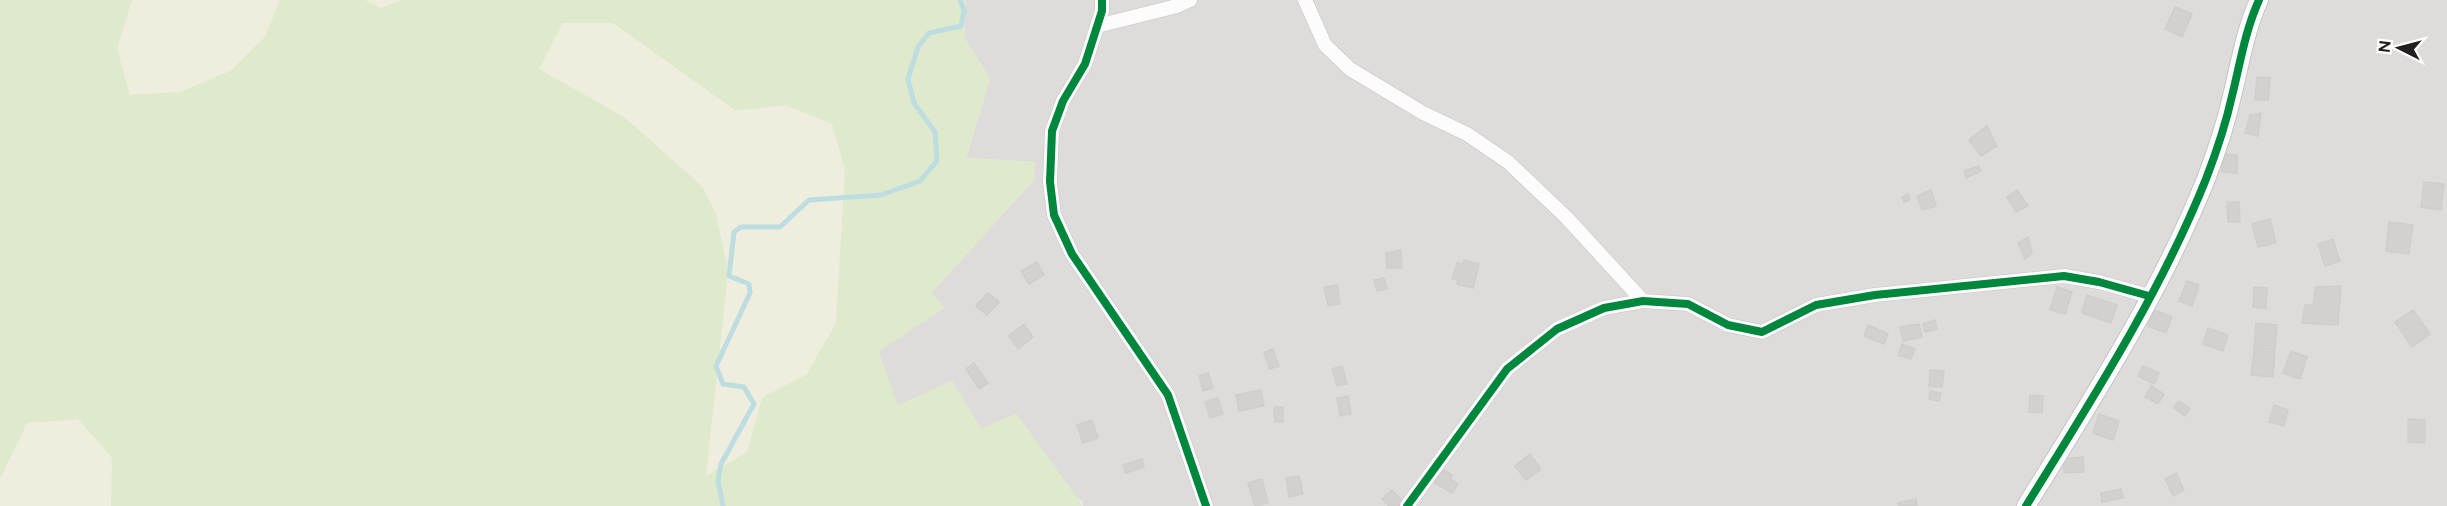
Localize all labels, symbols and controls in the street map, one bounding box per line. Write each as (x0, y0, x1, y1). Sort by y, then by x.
north arrow (2369, 18, 2429, 78)
text: N (2374, 39, 2395, 54)

